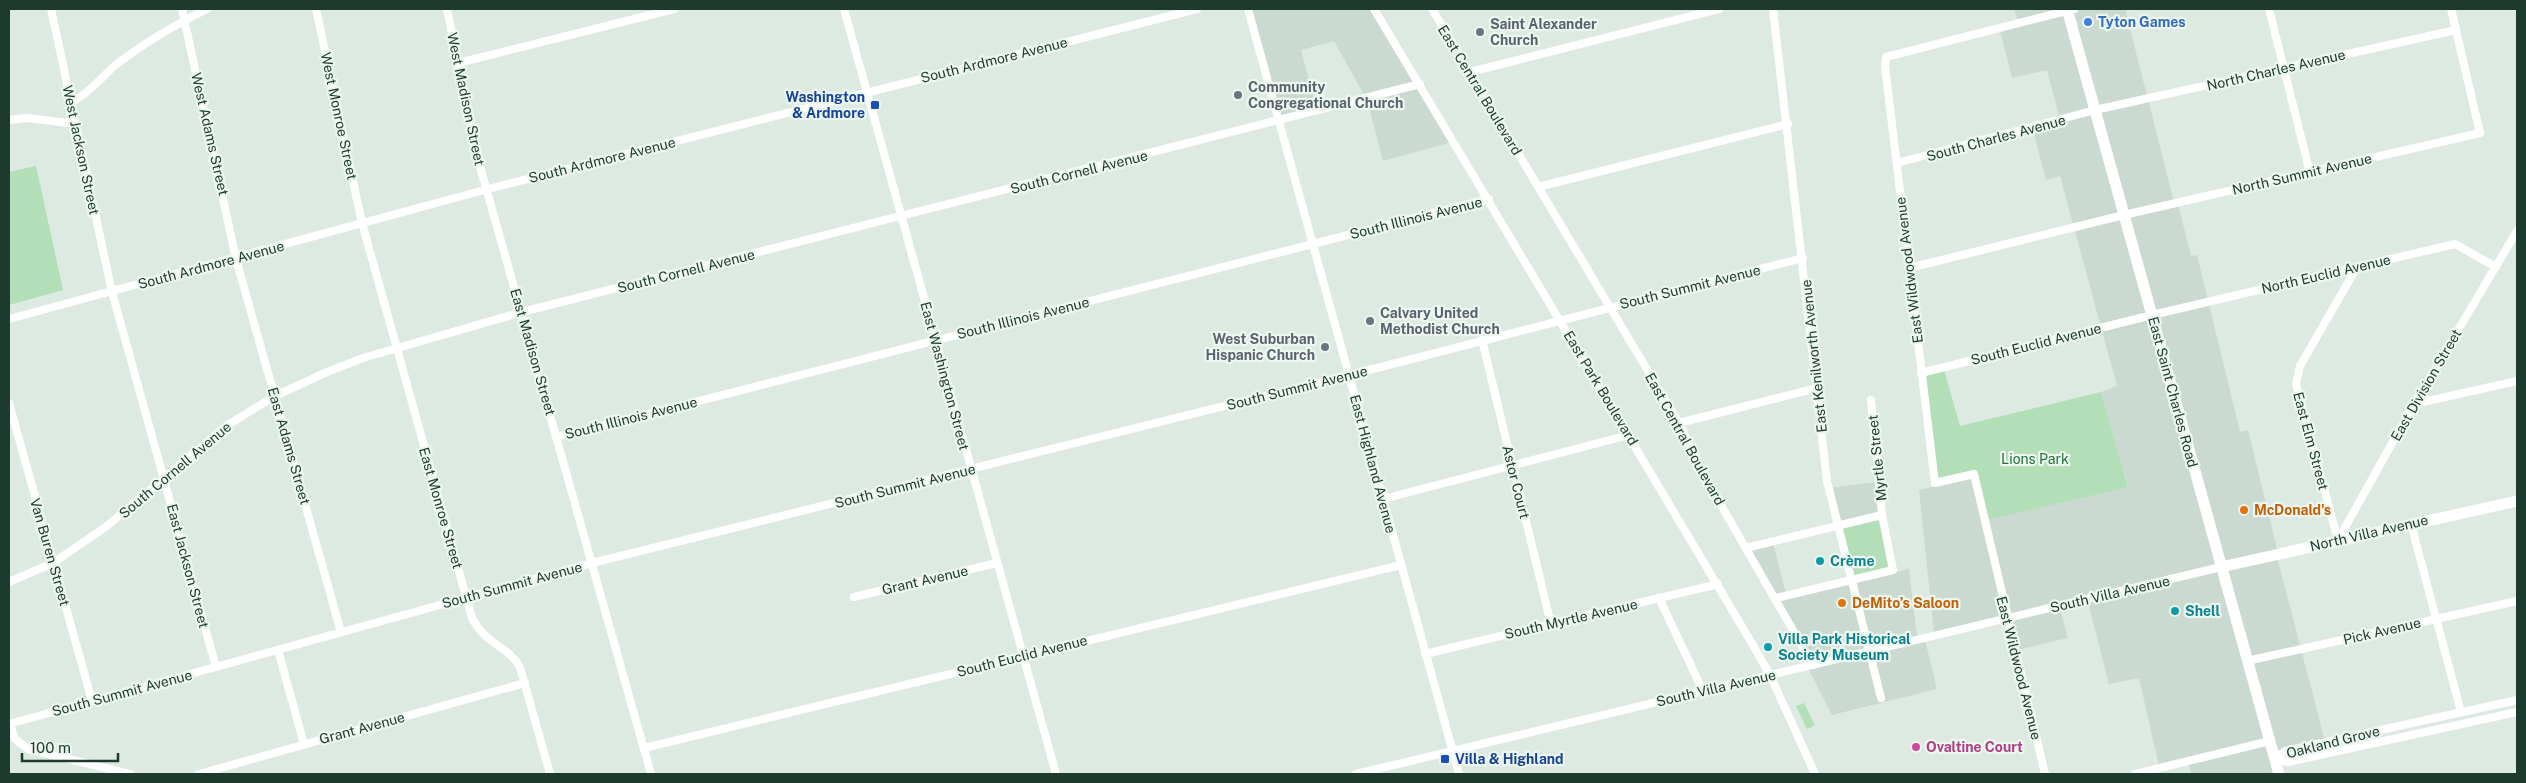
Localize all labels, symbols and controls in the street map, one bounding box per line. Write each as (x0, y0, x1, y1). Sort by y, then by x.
place label: Tyton Games (2098, 14, 2186, 30)
place label: Saint Alexander Church (1490, 16, 1597, 48)
marker: Tyton Games (2082, 16, 2094, 28)
street label: East Central Boulevard (1435, 22, 1525, 158)
marker: Saint Alexander Church (1474, 26, 1486, 38)
street label: West Madison Street (444, 31, 488, 167)
street label: South Ardmore Avenue (919, 34, 1069, 86)
street label: North Charles Avenue (2205, 46, 2347, 94)
street label: West Monroe Street (318, 51, 360, 181)
street label: West Adams Street (188, 71, 232, 197)
place label: Community Congregational Church (1248, 79, 1403, 111)
street label: West Jackson Street (59, 84, 103, 216)
place label: Washington & Ardmore (786, 89, 865, 121)
marker: Community Congregational Church (1232, 89, 1244, 101)
marker: Washington & Ardmore (869, 99, 881, 111)
street label: South Charles Avenue (1925, 112, 2067, 164)
street label: South Ardmore Avenue (527, 134, 677, 186)
street label: South Cornell Avenue (1009, 147, 1149, 197)
street label: North Summit Avenue (2231, 150, 2373, 198)
street label: South Illinois Avenue (1348, 194, 1484, 242)
street label: East Wildwood Avenue (1892, 196, 1926, 344)
street label: South Ardmore Avenue (136, 238, 286, 292)
street label: South Cornell Avenue (616, 246, 756, 296)
street label: North Euclid Avenue (2260, 251, 2392, 297)
street label: South Summit Avenue (1618, 262, 1762, 312)
street label: East Kenilworth Avenue (1798, 279, 1830, 433)
street label: East Madison Street (507, 287, 559, 417)
street label: South Illinois Avenue (955, 294, 1091, 342)
street label: East Washington Street (917, 300, 973, 452)
place label: Calvary United Methodist Church (1380, 305, 1500, 337)
marker: Calvary United Methodist Church (1364, 315, 1376, 327)
street label: East Saint Charles Road (2145, 315, 2201, 469)
street label: South Euclid Avenue (1969, 320, 2103, 368)
street label: East Division Street (2387, 326, 2465, 444)
street label: East Park Boulevard (1560, 328, 1642, 448)
place label: West Suburban Hispanic Church (1206, 331, 1315, 363)
marker: West Suburban Hispanic Church (1319, 341, 1331, 353)
street label: South Summit Avenue (1225, 363, 1369, 413)
street label: East Central Boulevard (1642, 370, 1728, 508)
street label: East Adams Street (265, 386, 313, 506)
street label: East Elm Street (2290, 390, 2332, 492)
street label: East Highland Avenue (1347, 393, 1399, 535)
street label: South Illinois Avenue (563, 394, 699, 442)
street label: Myrtle Street (1865, 414, 1889, 502)
street label: South Cornell Avenue (116, 418, 234, 521)
street label: Astor Court (1499, 444, 1533, 520)
street label: East Monroe Street (416, 445, 466, 571)
park label: Lions Park (2001, 451, 2069, 467)
street label: South Summit Avenue (833, 461, 977, 511)
street label: Van Buren Street (27, 496, 73, 608)
street label: East Jackson Street (164, 502, 212, 630)
place label: McDonald's (2254, 502, 2331, 518)
marker: McDonald's (2238, 504, 2250, 516)
street label: North Villa Avenue (2308, 512, 2430, 554)
place label: Crème (1830, 553, 1874, 569)
marker: Crème (1814, 555, 1826, 567)
street label: South Summit Avenue (440, 559, 584, 611)
street label: Grant Avenue (880, 562, 970, 598)
street label: South Villa Avenue (2049, 572, 2171, 616)
place label: DeMito’s Saloon (1852, 595, 1959, 611)
street label: East Wildwood Avenue (1993, 595, 2045, 741)
street label: South Myrtle Avenue (1503, 596, 1639, 642)
marker: DeMito’s Saloon (1836, 597, 1848, 609)
place label: Shell (2185, 603, 2220, 619)
marker: Shell (2169, 605, 2181, 617)
street label: Pick Avenue (2342, 614, 2422, 648)
place label: Villa Park Historical Society Museum (1778, 631, 1911, 663)
street label: South Euclid Avenue (955, 632, 1089, 680)
marker: Villa Park Historical Society Museum (1762, 641, 1774, 653)
street label: South Villa Avenue (1655, 666, 1777, 710)
street label: South Summit Avenue (50, 667, 194, 719)
street label: Grant Avenue (317, 709, 407, 747)
street label: Oakland Grove (2285, 723, 2381, 761)
scale bar (22, 730, 119, 762)
text: 100 m (30, 739, 71, 756)
place label: Ovaltine Court (1926, 739, 2023, 755)
marker: Ovaltine Court (1910, 741, 1922, 753)
place label: Villa & Highland (1455, 751, 1564, 767)
marker: Villa & Highland (1439, 753, 1451, 765)

